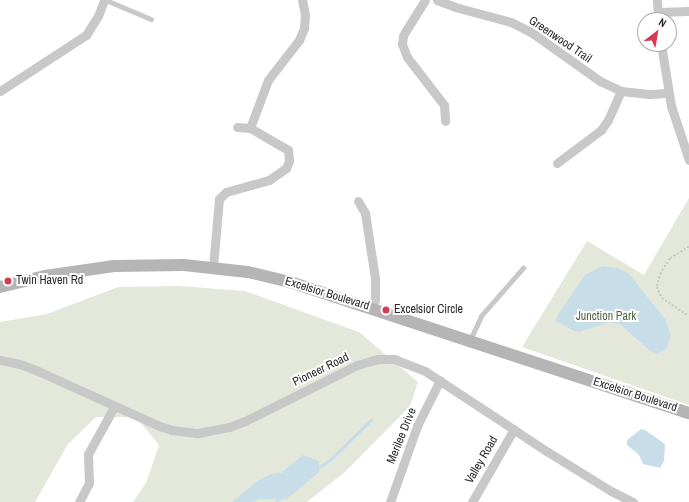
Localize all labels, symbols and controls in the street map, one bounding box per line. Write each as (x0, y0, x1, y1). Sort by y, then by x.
north arrow (637, 12, 677, 52)
street label: Greenwood Trail (526, 14, 594, 66)
text: N (656, 15, 669, 30)
place label: Twin Haven Rd (16, 274, 83, 288)
street label: Excelsior Boulevard (283, 274, 371, 314)
marker: Twin Haven Rd (3, 276, 13, 286)
place label: Excelsior Circle (394, 303, 463, 317)
marker: Excelsior Circle (381, 305, 391, 315)
park label: Junction Park (576, 310, 636, 324)
street label: Pioneer Road (291, 350, 351, 390)
street label: Excelsior Boulevard (591, 375, 679, 415)
street label: Merilee Drive (384, 406, 420, 466)
street label: Valley Road (463, 434, 501, 486)

